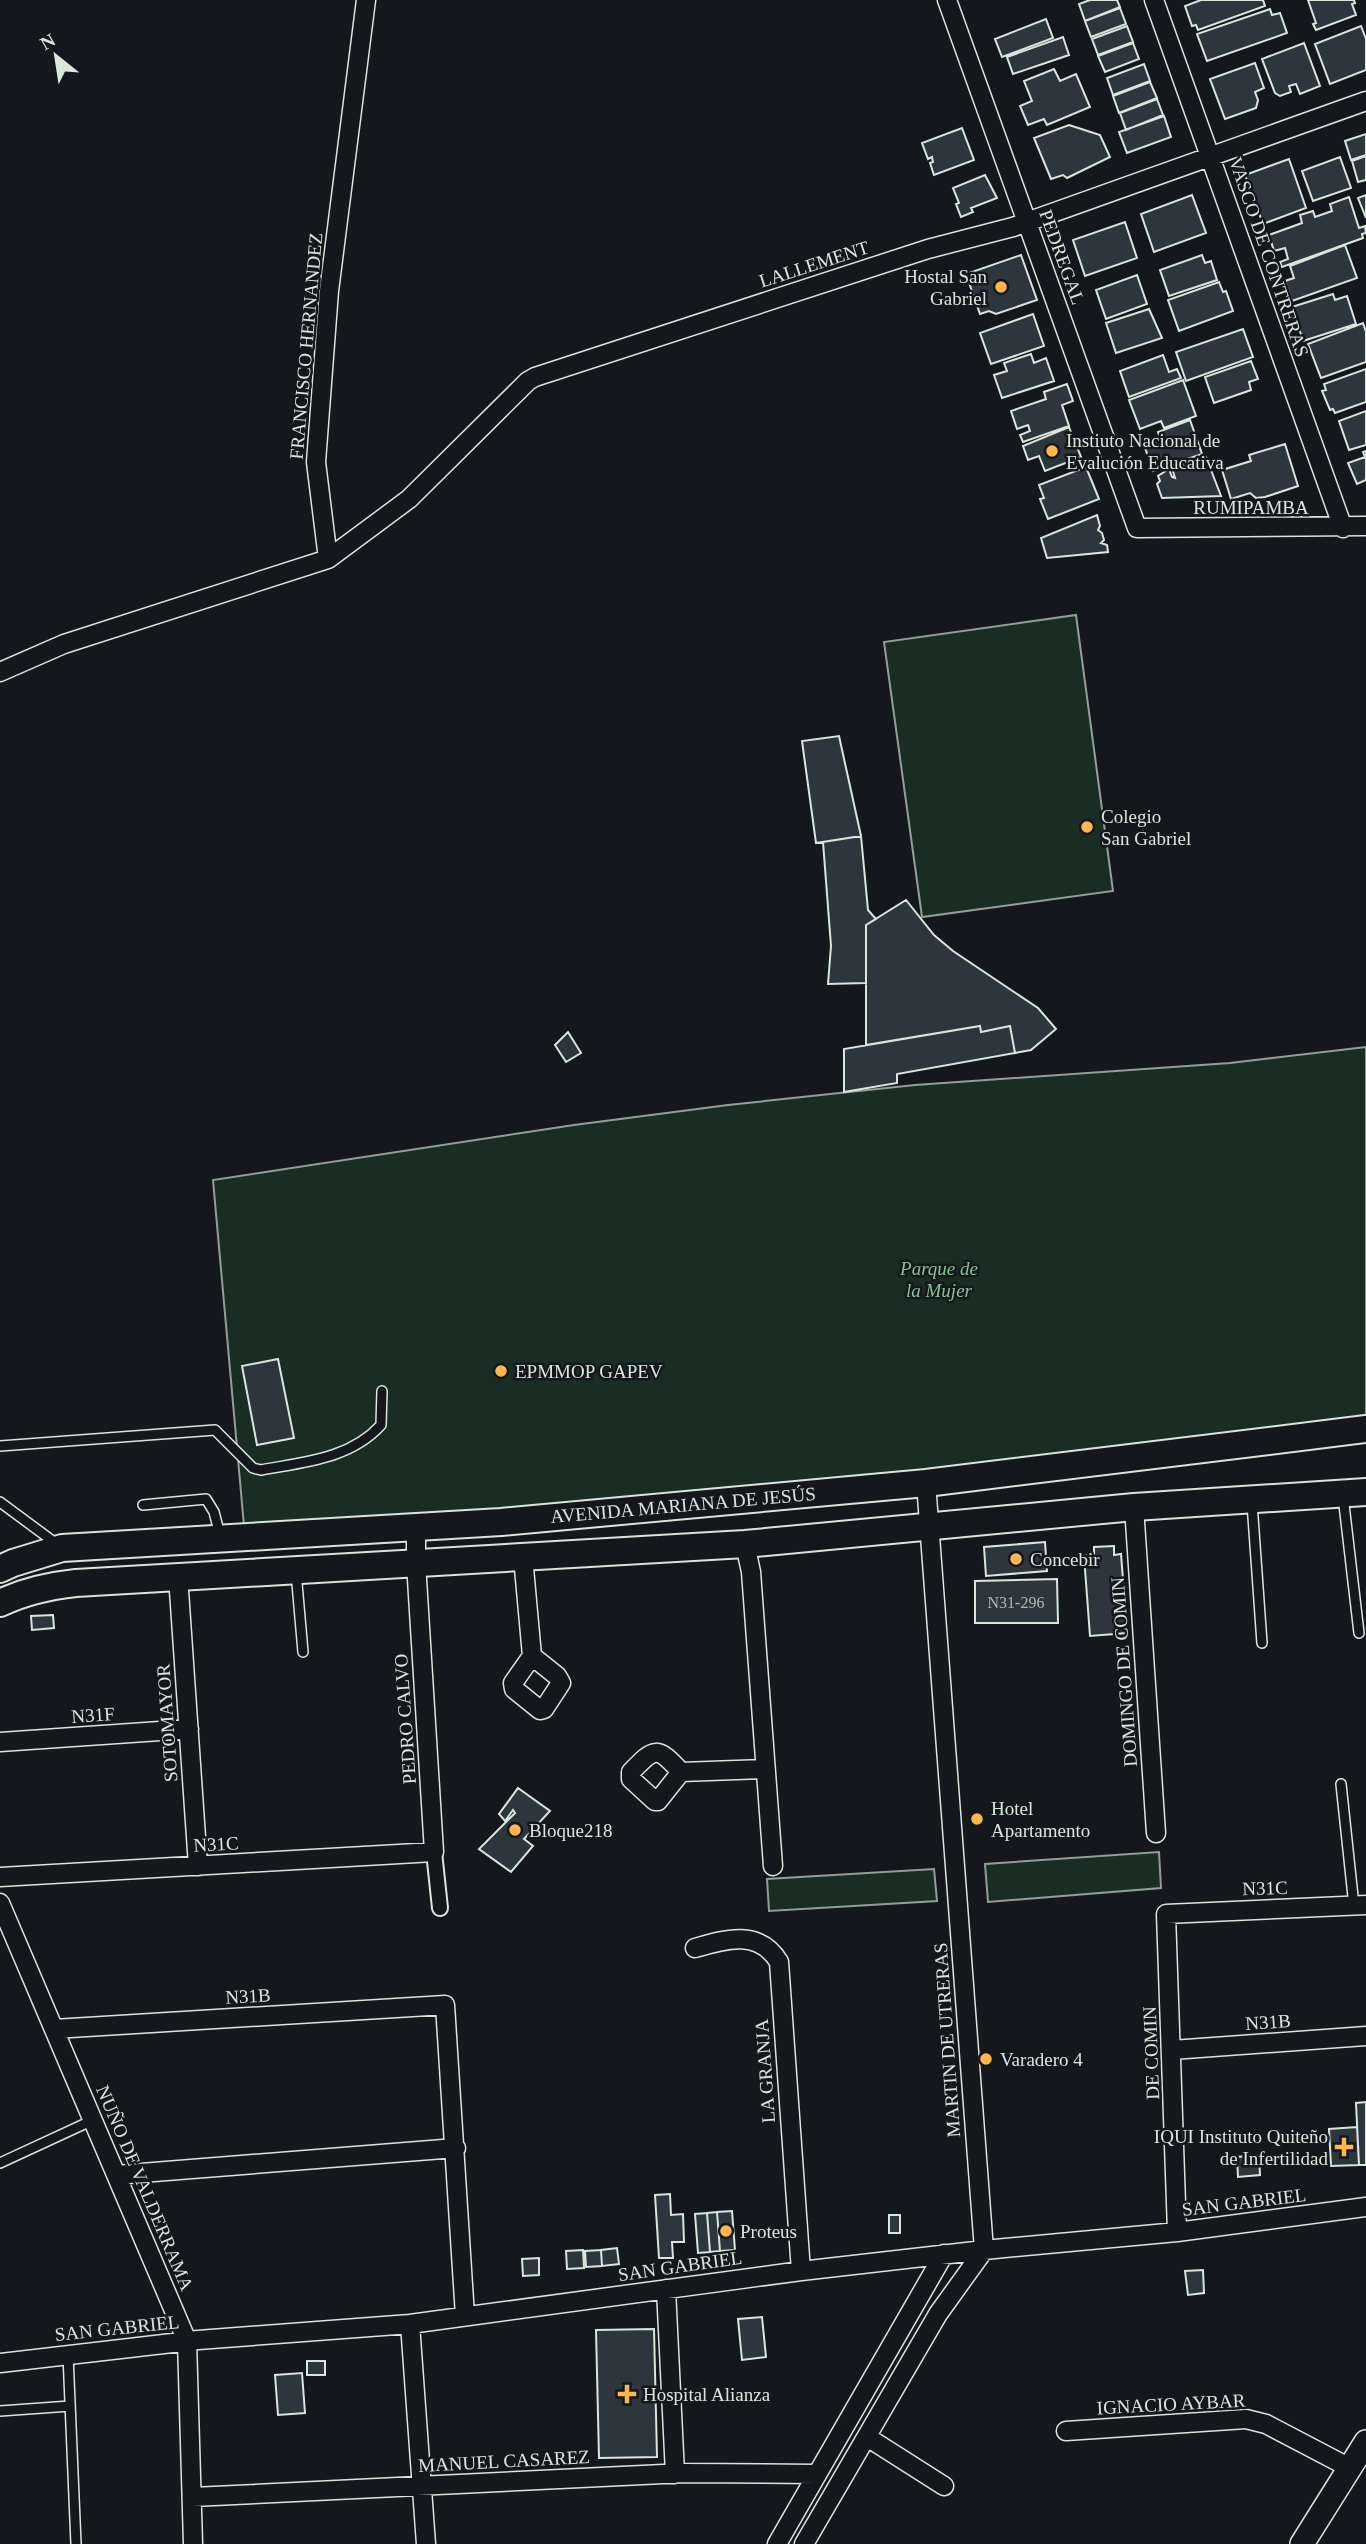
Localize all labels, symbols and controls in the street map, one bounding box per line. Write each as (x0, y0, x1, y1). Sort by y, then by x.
north arrow (21, 21, 91, 91)
text: N (37, 29, 59, 54)
street label: VASCO DE CONTRERAS (1225, 154, 1313, 360)
street label: PEDREGAL (1035, 207, 1089, 307)
street label: FRANCISCO HERNANDEZ (286, 232, 326, 460)
street label: LALLEMENT (757, 236, 872, 292)
place label: Hostal San Gabriel (904, 266, 987, 309)
marker: Hostal San Gabriel (993, 279, 1009, 295)
place label: Instiuto Nacional de Evalución Educativa (1066, 430, 1224, 473)
marker: Instiuto Nacional de Evalución Educativa (1044, 443, 1060, 459)
street label: RUMIPAMBA (1193, 497, 1309, 518)
place label: Colegio San Gabriel (1101, 806, 1191, 849)
marker: Colegio San Gabriel (1079, 819, 1095, 835)
park label: Parque de la Mujer (899, 1258, 978, 1301)
place label: EPMMOP GAPEV (515, 1361, 663, 1382)
marker: EPMMOP GAPEV (493, 1363, 509, 1379)
street label: AVENIDA MARIANA DE JESÚS (549, 1483, 817, 1527)
place label: Concebir (1030, 1549, 1100, 1570)
marker: Concebir (1008, 1551, 1024, 1567)
street label: DOMINGO DE COMIN (1107, 1576, 1141, 1768)
house number: N31-296 (988, 1594, 1044, 1611)
street label: PEDRO CALVO (390, 1653, 420, 1785)
street label: SOTOMAYOR (152, 1663, 182, 1783)
street label: N31F (71, 1703, 115, 1727)
place label: Hotel Apartamento (991, 1798, 1090, 1841)
marker: Hotel Apartamento (969, 1811, 985, 1827)
place label: Bloque218 (529, 1820, 612, 1841)
marker: Bloque218 (507, 1822, 523, 1838)
street label: N31C (193, 1832, 239, 1856)
street label: N31C (1242, 1877, 1288, 1899)
street label: MARTIN DE UTRERAS (930, 1942, 964, 2138)
street label: N31B (225, 1984, 271, 2008)
street label: DE COMIN (1139, 2006, 1163, 2100)
street label: N31B (1245, 2010, 1291, 2034)
street label: LA GRANJA (751, 2018, 779, 2124)
place label: Varadero 4 (1000, 2049, 1083, 2070)
marker: Varadero 4 (978, 2051, 994, 2067)
street label: NUÑO DE VALDERRAMA (92, 2082, 198, 2294)
place label: IQUI Instituto Quiteño de Infertilidad (1154, 2126, 1328, 2169)
marker: IQUI Instituto Quiteño de Infertilidad (1334, 2137, 1354, 2157)
street label: SAN GABRIEL (1181, 2184, 1307, 2220)
place label: Proteus (740, 2221, 797, 2242)
marker: Proteus (718, 2223, 734, 2239)
street label: SAN GABRIEL (617, 2247, 743, 2285)
street label: SAN GABRIEL (54, 2311, 180, 2345)
marker: Hospital Alianza (617, 2384, 637, 2404)
place label: Hospital Alianza (643, 2384, 771, 2405)
street label: IGNACIO AYBAR (1096, 2390, 1246, 2418)
street label: MANUEL CASAREZ (418, 2446, 590, 2476)

